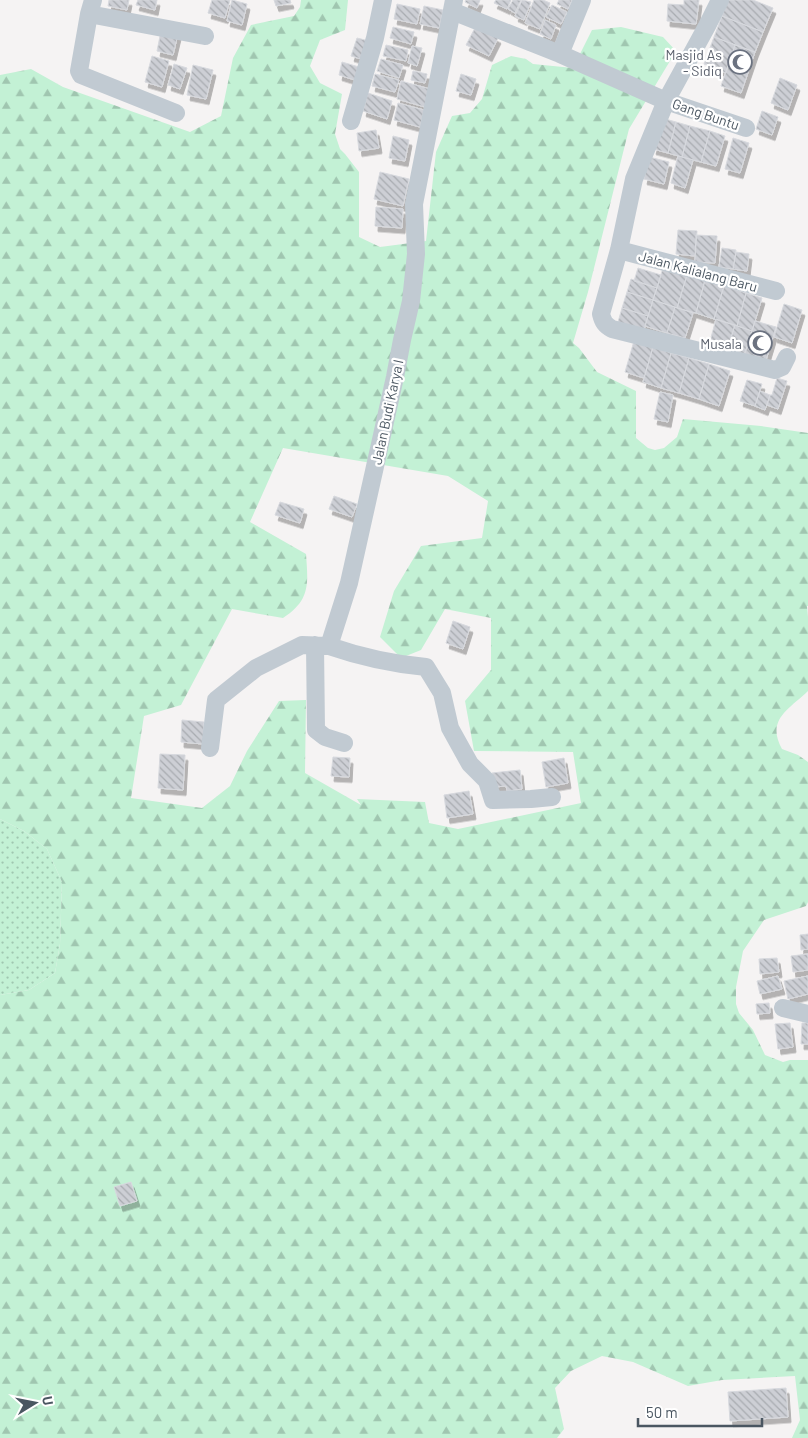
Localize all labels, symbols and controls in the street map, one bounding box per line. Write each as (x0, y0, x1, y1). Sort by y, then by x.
place label: Masjid As - Sidiq (665, 46, 722, 79)
mosque icon: Masjid As - Sidiq (727, 49, 753, 75)
street label: Gang Buntu (670, 95, 742, 133)
street label: Jalan Kalialang Baru (637, 247, 759, 295)
mosque icon: Musala (747, 330, 773, 356)
place label: Musala (700, 335, 742, 352)
street label: Jalan Budi Karya I (368, 358, 406, 466)
north arrow (10, 1378, 60, 1428)
text: U (39, 1395, 57, 1407)
scale bar (638, 1396, 762, 1428)
text: 50 m (646, 1403, 678, 1421)

